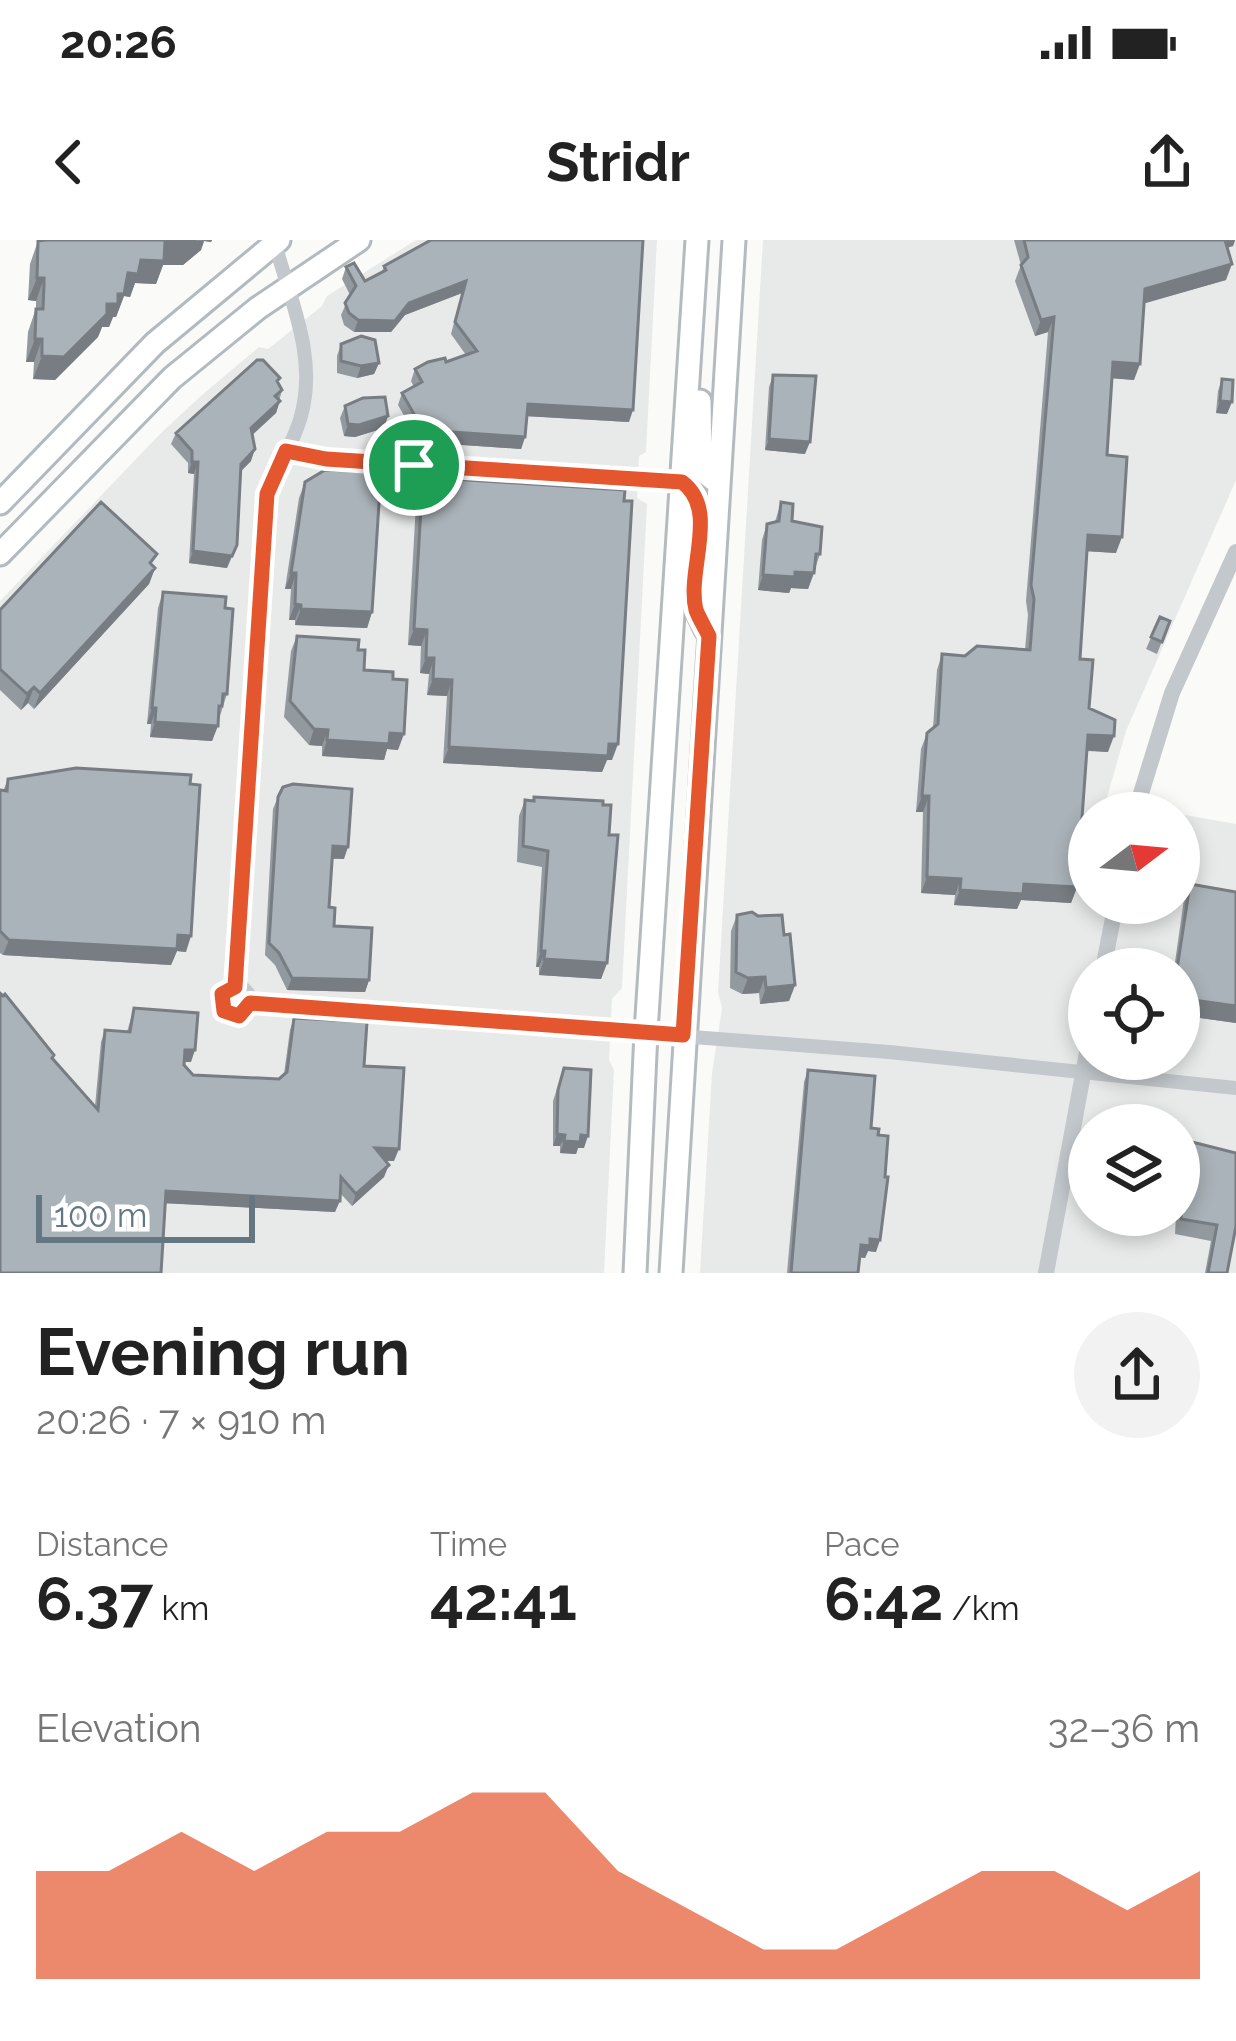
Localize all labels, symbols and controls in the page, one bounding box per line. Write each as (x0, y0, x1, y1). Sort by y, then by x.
text: 20:26 (60, 16, 177, 69)
icon: back (36, 129, 102, 195)
icon: share (1134, 129, 1200, 195)
text: Stridr (546, 130, 690, 194)
pin (363, 414, 465, 516)
icon: arrive (381, 432, 447, 498)
north arrow (1068, 792, 1200, 924)
map controls (1068, 792, 1200, 1236)
button: locate (1068, 948, 1200, 1080)
button: layers (1068, 1104, 1200, 1236)
scale bar (36, 1189, 255, 1242)
text: 100 m (54, 1196, 147, 1235)
button: share (1074, 1312, 1200, 1438)
text: Evening run (36, 1313, 410, 1390)
text: 20:26 · 7 × 910 m (36, 1397, 326, 1443)
text: Distance (36, 1525, 168, 1564)
text: Time (430, 1525, 507, 1564)
text: Pace (824, 1525, 900, 1564)
text: 6.37 (36, 1564, 153, 1634)
text: 42:41 (430, 1564, 577, 1634)
text: 6:42 (824, 1564, 943, 1634)
text: km (153, 1589, 209, 1628)
text: /km (943, 1589, 1020, 1628)
text: Elevation (36, 1705, 202, 1751)
text: 32–36 m (1048, 1705, 1200, 1751)

